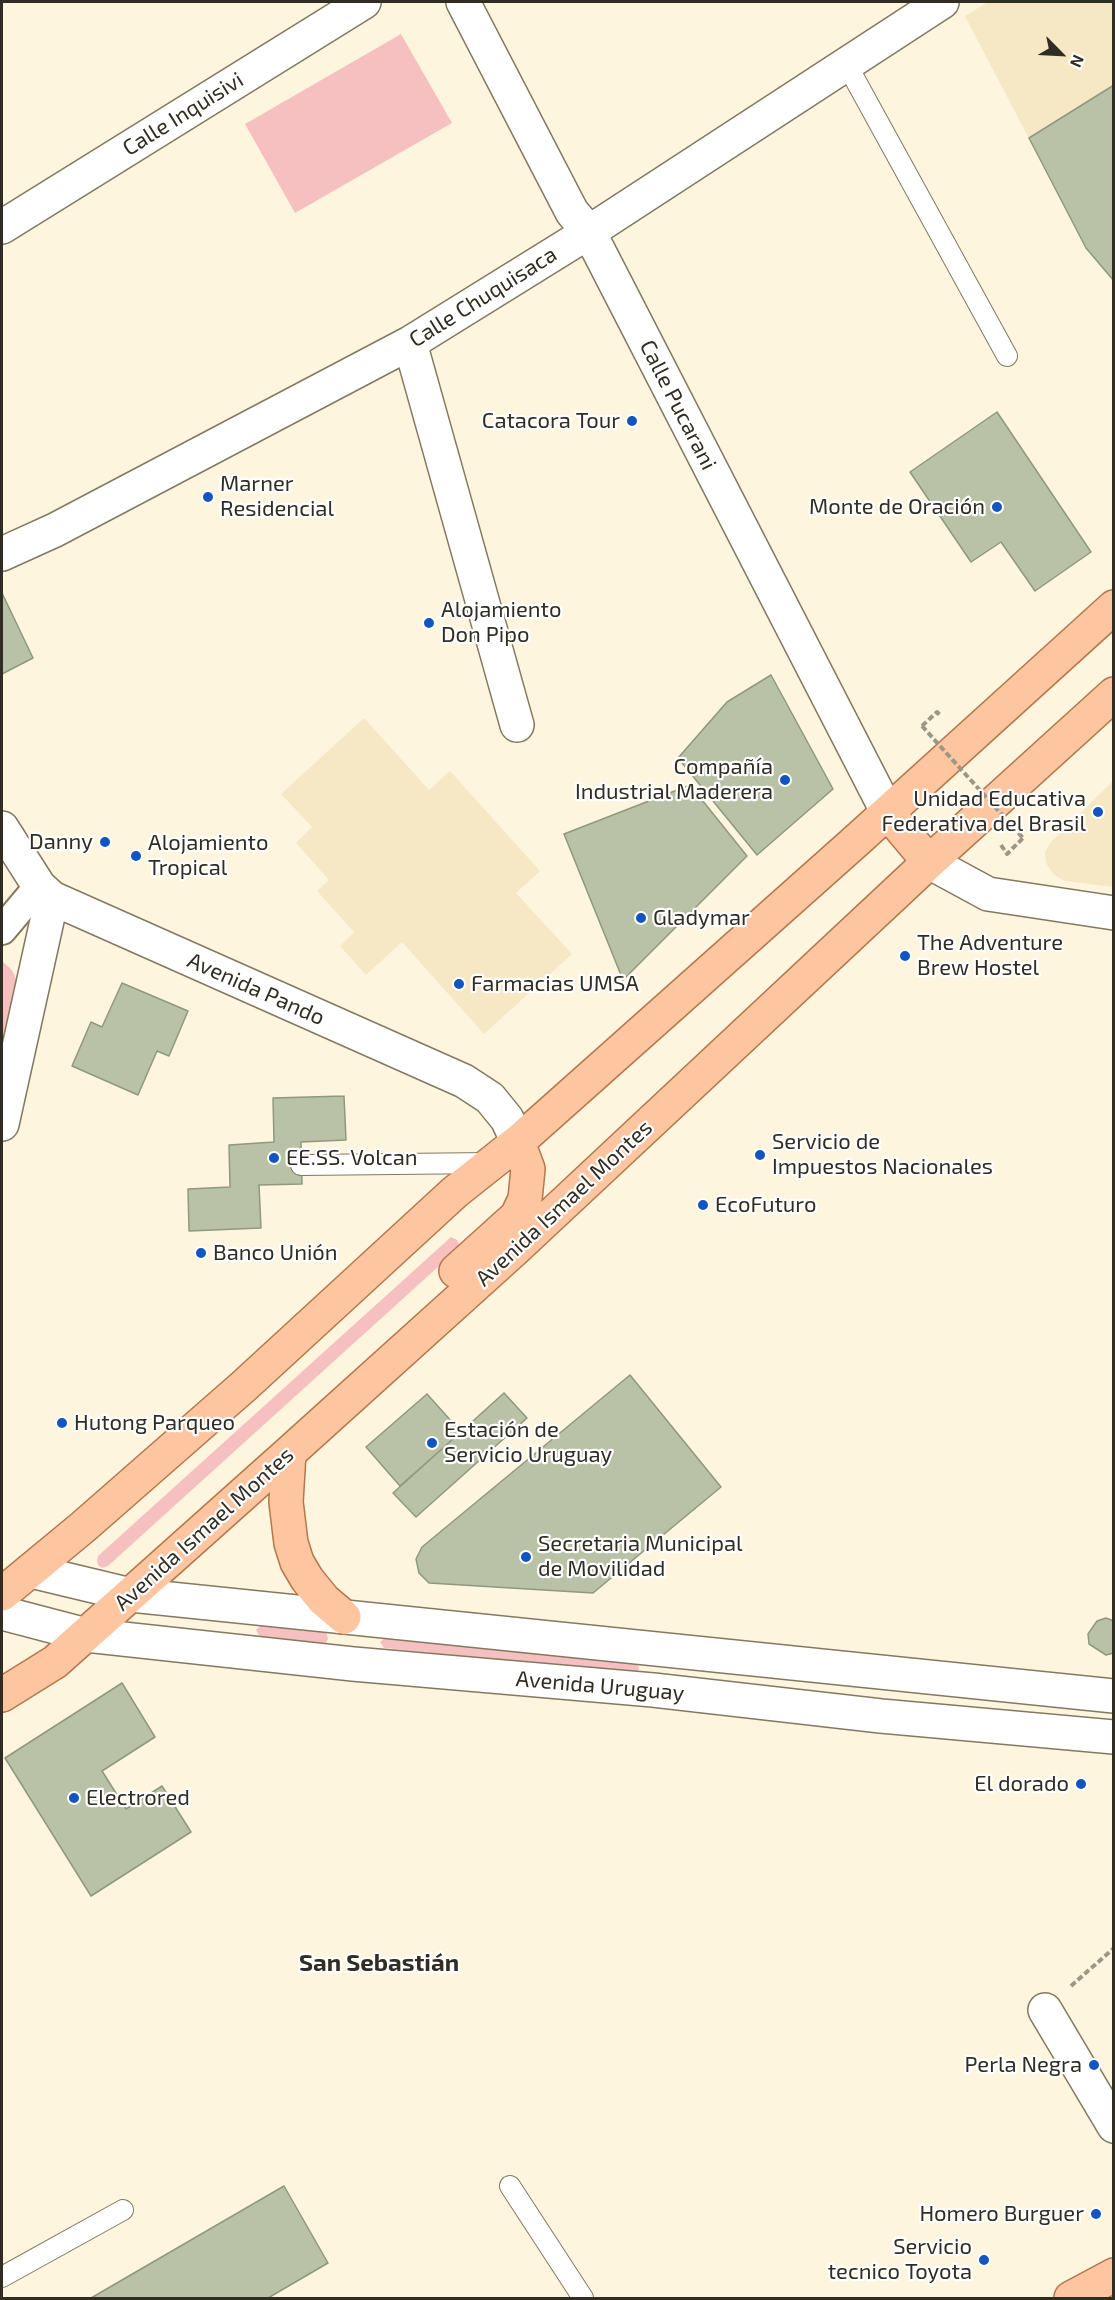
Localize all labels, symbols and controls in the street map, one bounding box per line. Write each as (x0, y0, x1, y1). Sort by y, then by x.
north arrow (1031, 24, 1091, 84)
text: N (1067, 52, 1089, 71)
street label: Calle Inquisivi (118, 66, 248, 162)
street label: Calle Chuquisaca (404, 241, 562, 353)
street label: Calle Pucarani (634, 336, 722, 474)
place label: Catacora Tour (482, 408, 620, 434)
marker: Catacora Tour (625, 414, 639, 428)
place label: Marner Residencial (220, 471, 334, 522)
marker: Marner Residencial (201, 490, 215, 504)
place label: Monte de Oración (809, 494, 985, 520)
marker: Monte de Oración (990, 500, 1004, 514)
place label: Alojamiento Don Pipo (441, 597, 561, 648)
marker: Alojamiento Don Pipo (422, 616, 436, 630)
place label: Compañía Industrial Maderera (575, 754, 773, 806)
marker: Compañía Industrial Maderera (778, 773, 792, 787)
place label: Unidad Educativa Federativa del Brasil (881, 786, 1086, 837)
marker: Unidad Educativa Federativa del Brasil (1091, 805, 1105, 819)
place label: Danny (29, 829, 93, 855)
place label: Alojamiento Tropical (148, 830, 268, 882)
marker: Danny (98, 835, 112, 849)
marker: Alojamiento Tropical (129, 849, 143, 863)
place label: Gladymar (653, 905, 750, 931)
marker: Gladymar (634, 911, 648, 925)
place label: The Adventure Brew Hostel (917, 930, 1063, 981)
street label: Avenida Pando (183, 947, 329, 1031)
marker: The Adventure Brew Hostel (898, 949, 912, 963)
place label: Farmacias UMSA (471, 971, 639, 997)
marker: Farmacias UMSA (452, 977, 466, 991)
street label: Avenida Ismael Montes (470, 1114, 658, 1292)
place label: Servicio de Impuestos Nacionales (772, 1129, 993, 1180)
place label: EE.SS. Volcan (286, 1145, 418, 1171)
marker: Servicio de Impuestos Nacionales (753, 1148, 767, 1162)
marker: EE.SS. Volcan (267, 1151, 281, 1165)
place label: EcoFuturo (715, 1192, 816, 1218)
marker: EcoFuturo (696, 1198, 710, 1212)
place label: Banco Unión (213, 1240, 338, 1266)
marker: Banco Unión (194, 1246, 208, 1260)
place label: Hutong Parqueo (74, 1410, 235, 1436)
marker: Hutong Parqueo (55, 1416, 69, 1430)
place label: Estación de Servicio Uruguay (444, 1417, 612, 1468)
marker: Estación de Servicio Uruguay (425, 1436, 439, 1450)
street label: Avenida Ismael Montes (109, 1442, 299, 1616)
place label: Secretaria Municipal de Movilidad (538, 1531, 743, 1582)
marker: Secretaria Municipal de Movilidad (519, 1550, 533, 1564)
street label: Avenida Uruguay (515, 1665, 685, 1707)
place label: El dorado (974, 1771, 1069, 1797)
marker: El dorado (1074, 1777, 1088, 1791)
place label: Electrored (86, 1785, 190, 1811)
marker: Electrored (67, 1791, 81, 1805)
district label: San Sebastián (299, 1949, 459, 1977)
place label: Perla Negra (964, 2052, 1082, 2078)
marker: Perla Negra (1087, 2058, 1101, 2072)
place label: Homero Burguer (919, 2201, 1084, 2227)
marker: Homero Burguer (1089, 2207, 1103, 2221)
place label: Servicio tecnico Toyota (828, 2234, 972, 2286)
marker: Servicio tecnico Toyota (977, 2253, 991, 2267)

